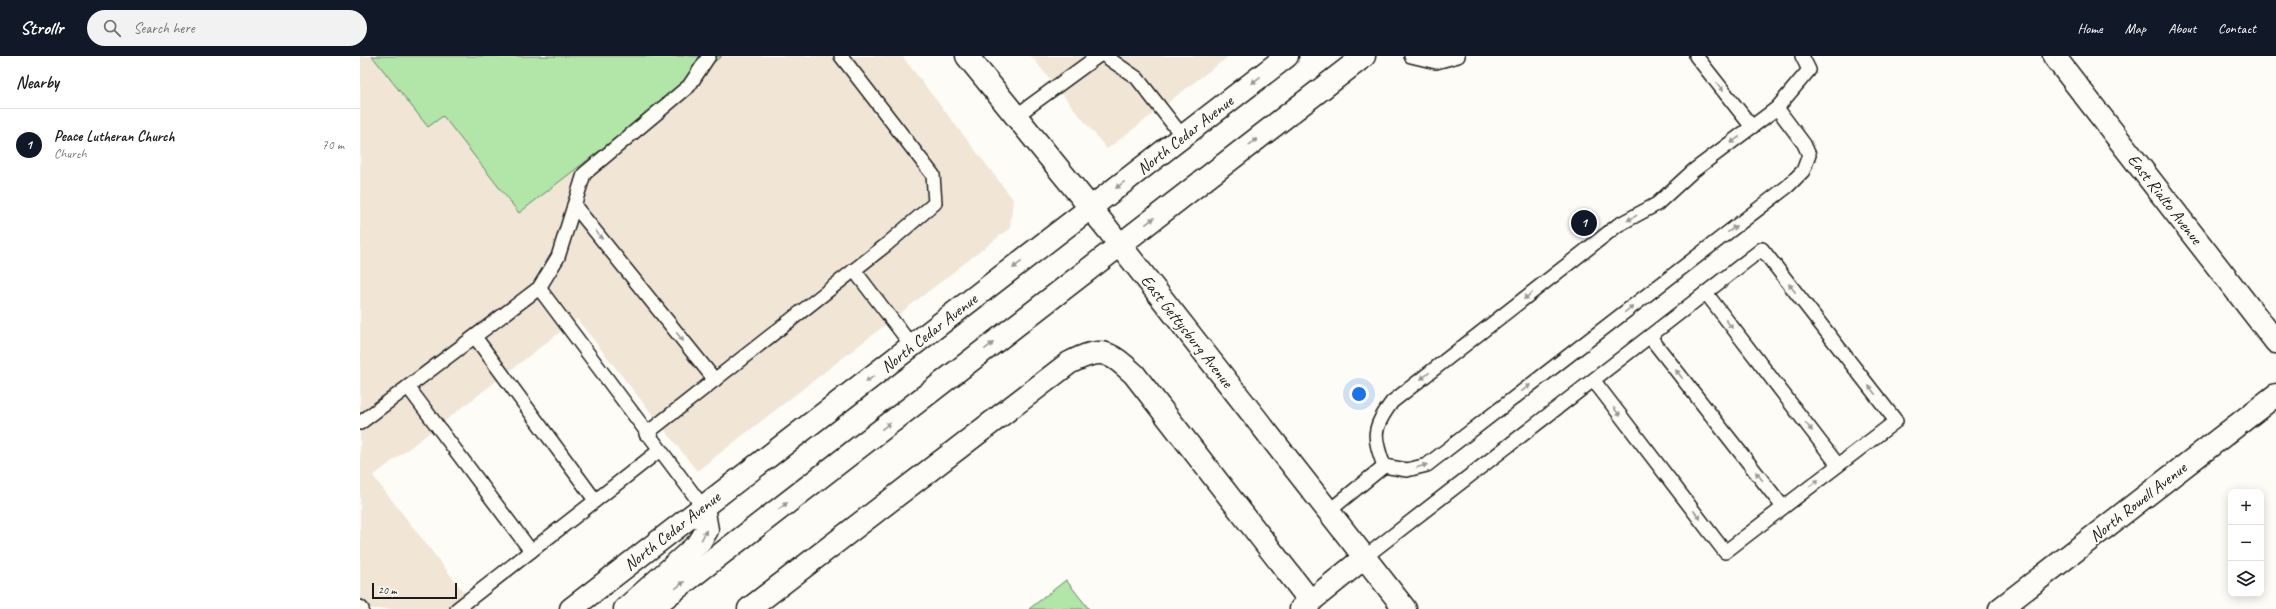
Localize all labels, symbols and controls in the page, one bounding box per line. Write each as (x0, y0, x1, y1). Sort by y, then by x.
search box (87, 10, 367, 46)
text: Strollr (20, 16, 63, 40)
icon: search (101, 17, 123, 39)
text: Search here (133, 19, 195, 38)
text: Home (2077, 20, 2103, 37)
text: Map (2125, 20, 2146, 37)
text: About (2168, 20, 2196, 37)
text: Contact (2218, 20, 2256, 37)
text: Nearby (16, 72, 59, 93)
one-way arrow (1250, 76, 1261, 84)
one-way arrow (1716, 81, 1725, 92)
street label: North Cedar Avenue (1133, 90, 1239, 179)
text: Peace Lutheran Church (54, 127, 174, 146)
one-way arrow (1730, 136, 1740, 144)
text: 1 (26, 137, 32, 153)
text: 70 m (322, 137, 344, 153)
one-way arrow (1248, 137, 1259, 146)
text: Church (54, 146, 87, 162)
street label: East Rialto Avenue (2123, 150, 2208, 250)
one-way arrow (1114, 181, 1125, 190)
pin: 1 (1571, 208, 1597, 238)
one-way arrow (1626, 214, 1637, 221)
one-way arrow (1145, 217, 1156, 225)
one-way arrow (1726, 225, 1737, 234)
one-way arrow (594, 230, 603, 241)
one-way arrow (1012, 261, 1023, 269)
street label: East Gettysburg Avenue (1136, 270, 1239, 393)
one-way arrow (1788, 282, 1796, 293)
street label: North Cedar Avenue (877, 288, 983, 377)
one-way arrow (1522, 292, 1533, 300)
one-way arrow (1623, 305, 1634, 313)
one-way arrow (1725, 319, 1734, 330)
one-way arrow (676, 331, 685, 342)
one-way arrow (983, 342, 994, 351)
one-way arrow (1674, 368, 1683, 379)
one-way arrow (1420, 372, 1431, 380)
one-way arrow (864, 374, 875, 383)
your location (1349, 384, 1369, 404)
one-way arrow (1521, 384, 1532, 393)
one-way arrow (1868, 384, 1877, 395)
one-way arrow (1613, 406, 1622, 417)
one-way arrow (1805, 421, 1813, 432)
one-way arrow (881, 422, 891, 430)
street label: North Rowell Avenue (2085, 457, 2192, 546)
one-way arrow (1416, 463, 1428, 469)
one-way arrow (1754, 471, 1763, 482)
one-way arrow (1808, 479, 1819, 488)
street label: North Cedar Avenue (620, 486, 726, 575)
map controls (2228, 489, 2264, 597)
button: + (2228, 489, 2264, 525)
one-way arrow (778, 501, 789, 510)
one-way arrow (1693, 509, 1701, 520)
button: − (2228, 525, 2264, 561)
one-way arrow (700, 529, 707, 541)
button: layers (2228, 561, 2264, 597)
scale bar (372, 581, 457, 600)
one-way arrow (675, 581, 686, 589)
text: 20 m (378, 583, 397, 597)

